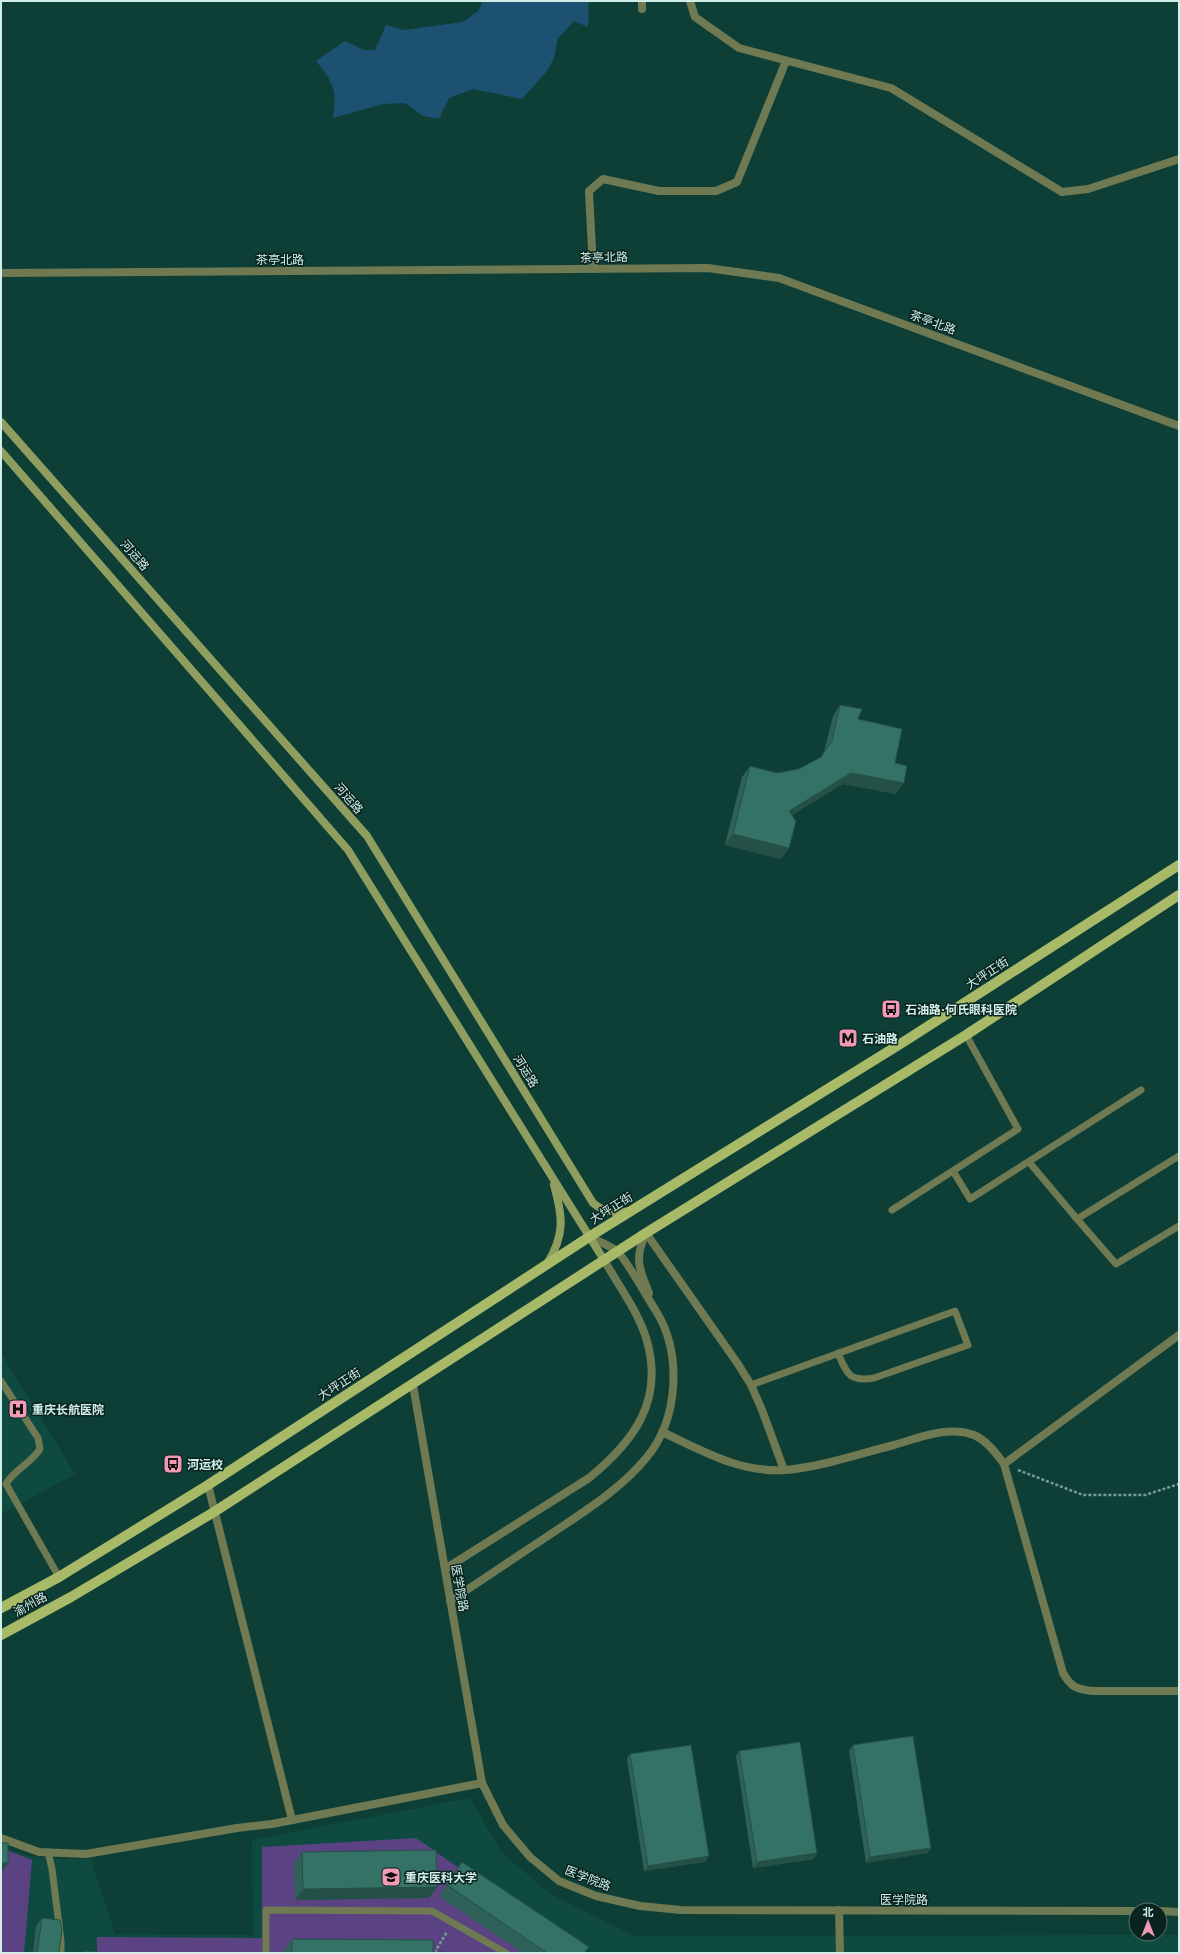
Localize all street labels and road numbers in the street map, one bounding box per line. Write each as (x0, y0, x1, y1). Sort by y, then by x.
street label: 茶亭北路 (580, 249, 628, 265)
street label: 茶亭北路 (256, 252, 304, 267)
street label: 茶亭北路 (908, 307, 958, 337)
street label: 河运路 (118, 536, 152, 574)
street label: 河运路 (332, 779, 366, 817)
street label: 大坪正街 (963, 954, 1011, 992)
street label: 河运路 (510, 1052, 542, 1090)
street label: 大坪正街 (587, 1189, 635, 1227)
street label: 大坪正街 (315, 1365, 363, 1403)
street label: 医学院路 (448, 1563, 472, 1613)
street label: 渝州路 (11, 1589, 49, 1619)
street label: 医学院路 (563, 1862, 613, 1894)
street label: 医学院路 (880, 1892, 928, 1907)

